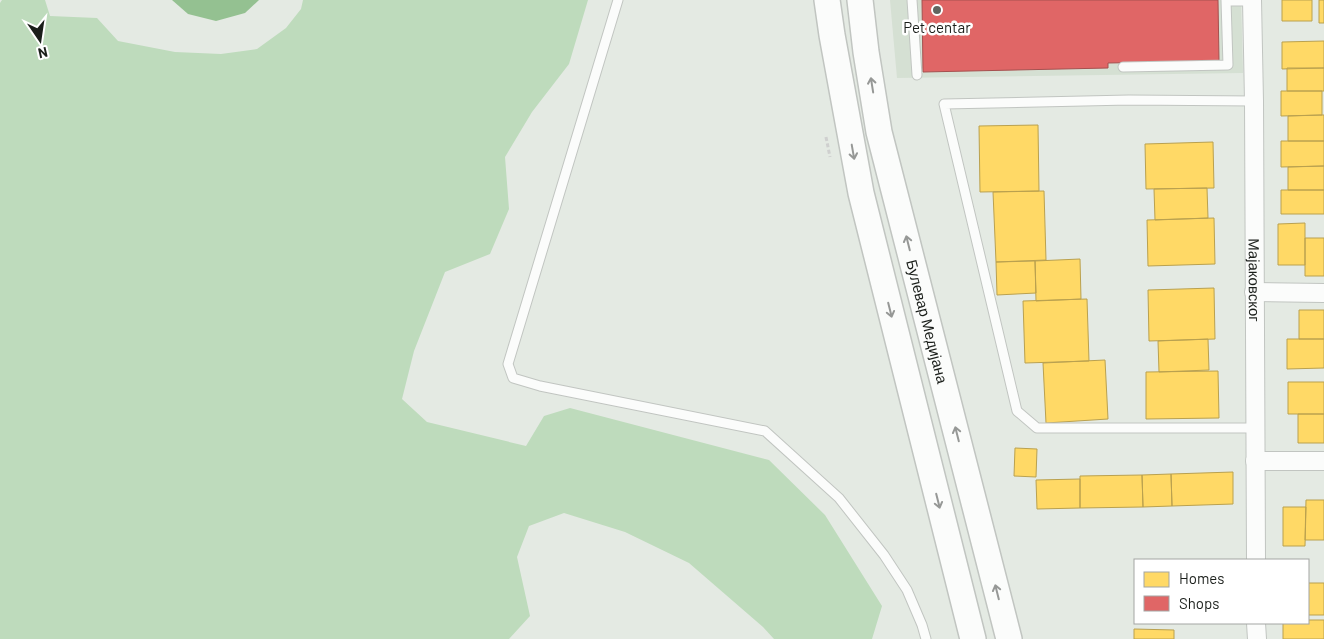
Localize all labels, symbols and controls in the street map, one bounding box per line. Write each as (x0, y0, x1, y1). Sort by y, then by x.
marker: Pet centar (931, 4, 943, 16)
north arrow (15, 15, 65, 65)
place label: Pet centar (903, 18, 971, 36)
text: N (37, 44, 49, 62)
one-way arrow (866, 77, 876, 93)
one-way arrow (849, 143, 858, 159)
one-way arrow (903, 235, 912, 251)
street label: Мајаковског (1246, 238, 1264, 322)
street label: Булевар Медијана (903, 257, 952, 386)
one-way arrow (886, 301, 895, 317)
one-way arrow (951, 427, 961, 443)
one-way arrow (934, 493, 943, 509)
legend (1134, 559, 1309, 624)
text: Homes (1179, 569, 1224, 587)
one-way arrow (992, 584, 1001, 600)
text: Shops (1179, 594, 1219, 612)

